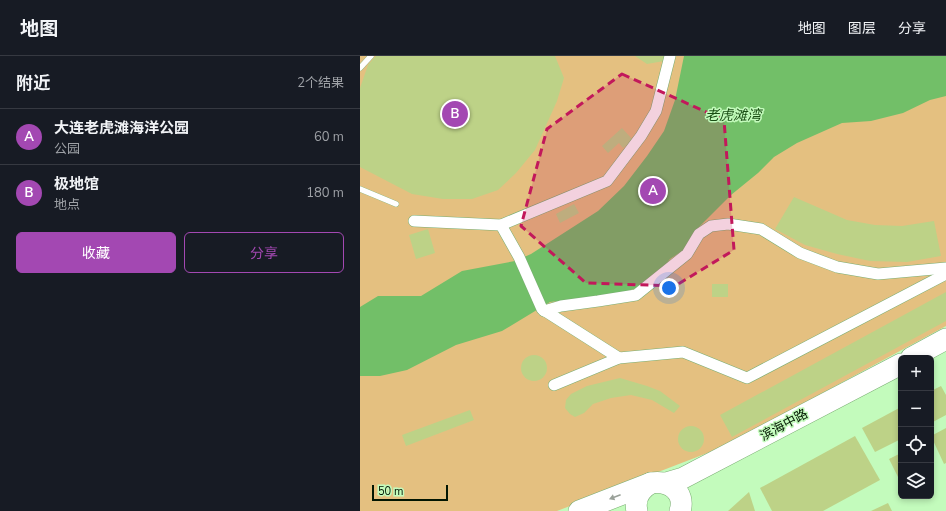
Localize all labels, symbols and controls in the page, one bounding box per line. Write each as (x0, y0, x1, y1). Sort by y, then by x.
text: 地图 (20, 16, 58, 42)
text: 地图 (798, 19, 826, 38)
text: 图层 (848, 19, 876, 38)
text: 分享 (898, 19, 926, 38)
text: 附近 (16, 72, 50, 95)
text: 2个结果 (297, 74, 344, 92)
pin: B (442, 99, 468, 129)
water label: 老虎滩湾 (705, 106, 763, 125)
text: 大连老虎滩海洋公园 (54, 118, 189, 138)
text: A (24, 128, 34, 146)
text: 60 m (314, 128, 344, 146)
text: 公园 (54, 140, 80, 158)
text: 极地馆 (54, 174, 99, 194)
pin: A (640, 176, 666, 206)
text: B (25, 184, 33, 202)
text: 180 m (306, 184, 344, 202)
text: 地点 (54, 196, 80, 214)
button: 收藏 (16, 232, 176, 273)
button: 分享 (184, 232, 344, 273)
your location (659, 278, 679, 298)
map controls (898, 355, 934, 499)
button: + (898, 355, 934, 391)
button: − (898, 391, 934, 427)
street label: 滨海中路 (757, 405, 811, 445)
button: locate (898, 427, 934, 463)
button: layers (898, 463, 934, 499)
scale bar (372, 483, 448, 502)
text: 50 m (378, 484, 403, 499)
one-way arrow (609, 495, 621, 501)

